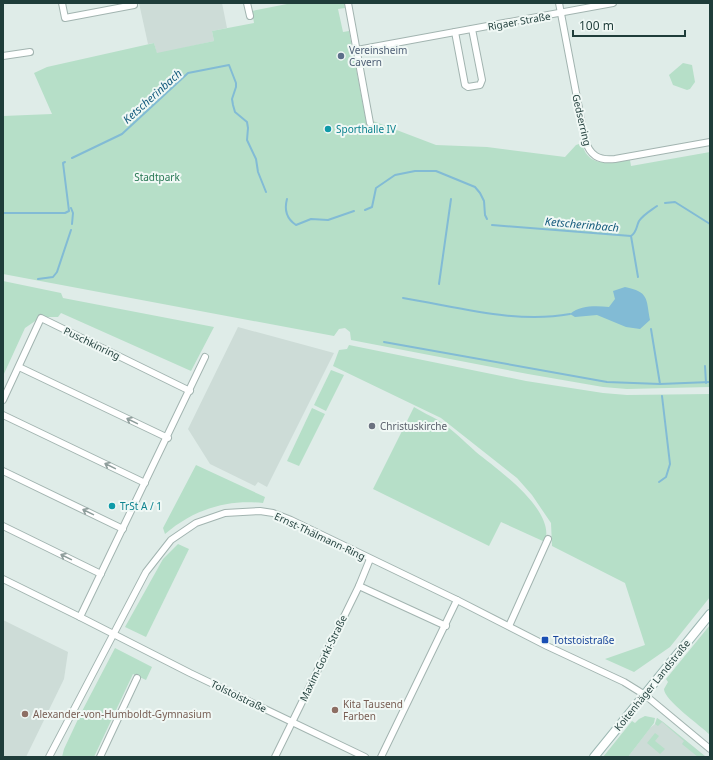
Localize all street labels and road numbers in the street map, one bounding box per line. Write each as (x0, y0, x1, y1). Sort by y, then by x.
street label: Rigaer Straße (487, 9, 552, 33)
street label: Gedserring (569, 93, 595, 147)
street label: Puschkinring (61, 323, 123, 363)
street label: Ernst-Thälmann-Ring (272, 509, 368, 563)
street label: Maxim-Gorki-Straße (296, 612, 350, 703)
street label: Koitenhäger Landstraße (611, 636, 693, 734)
street label: Tolstoistraße (209, 676, 270, 716)

